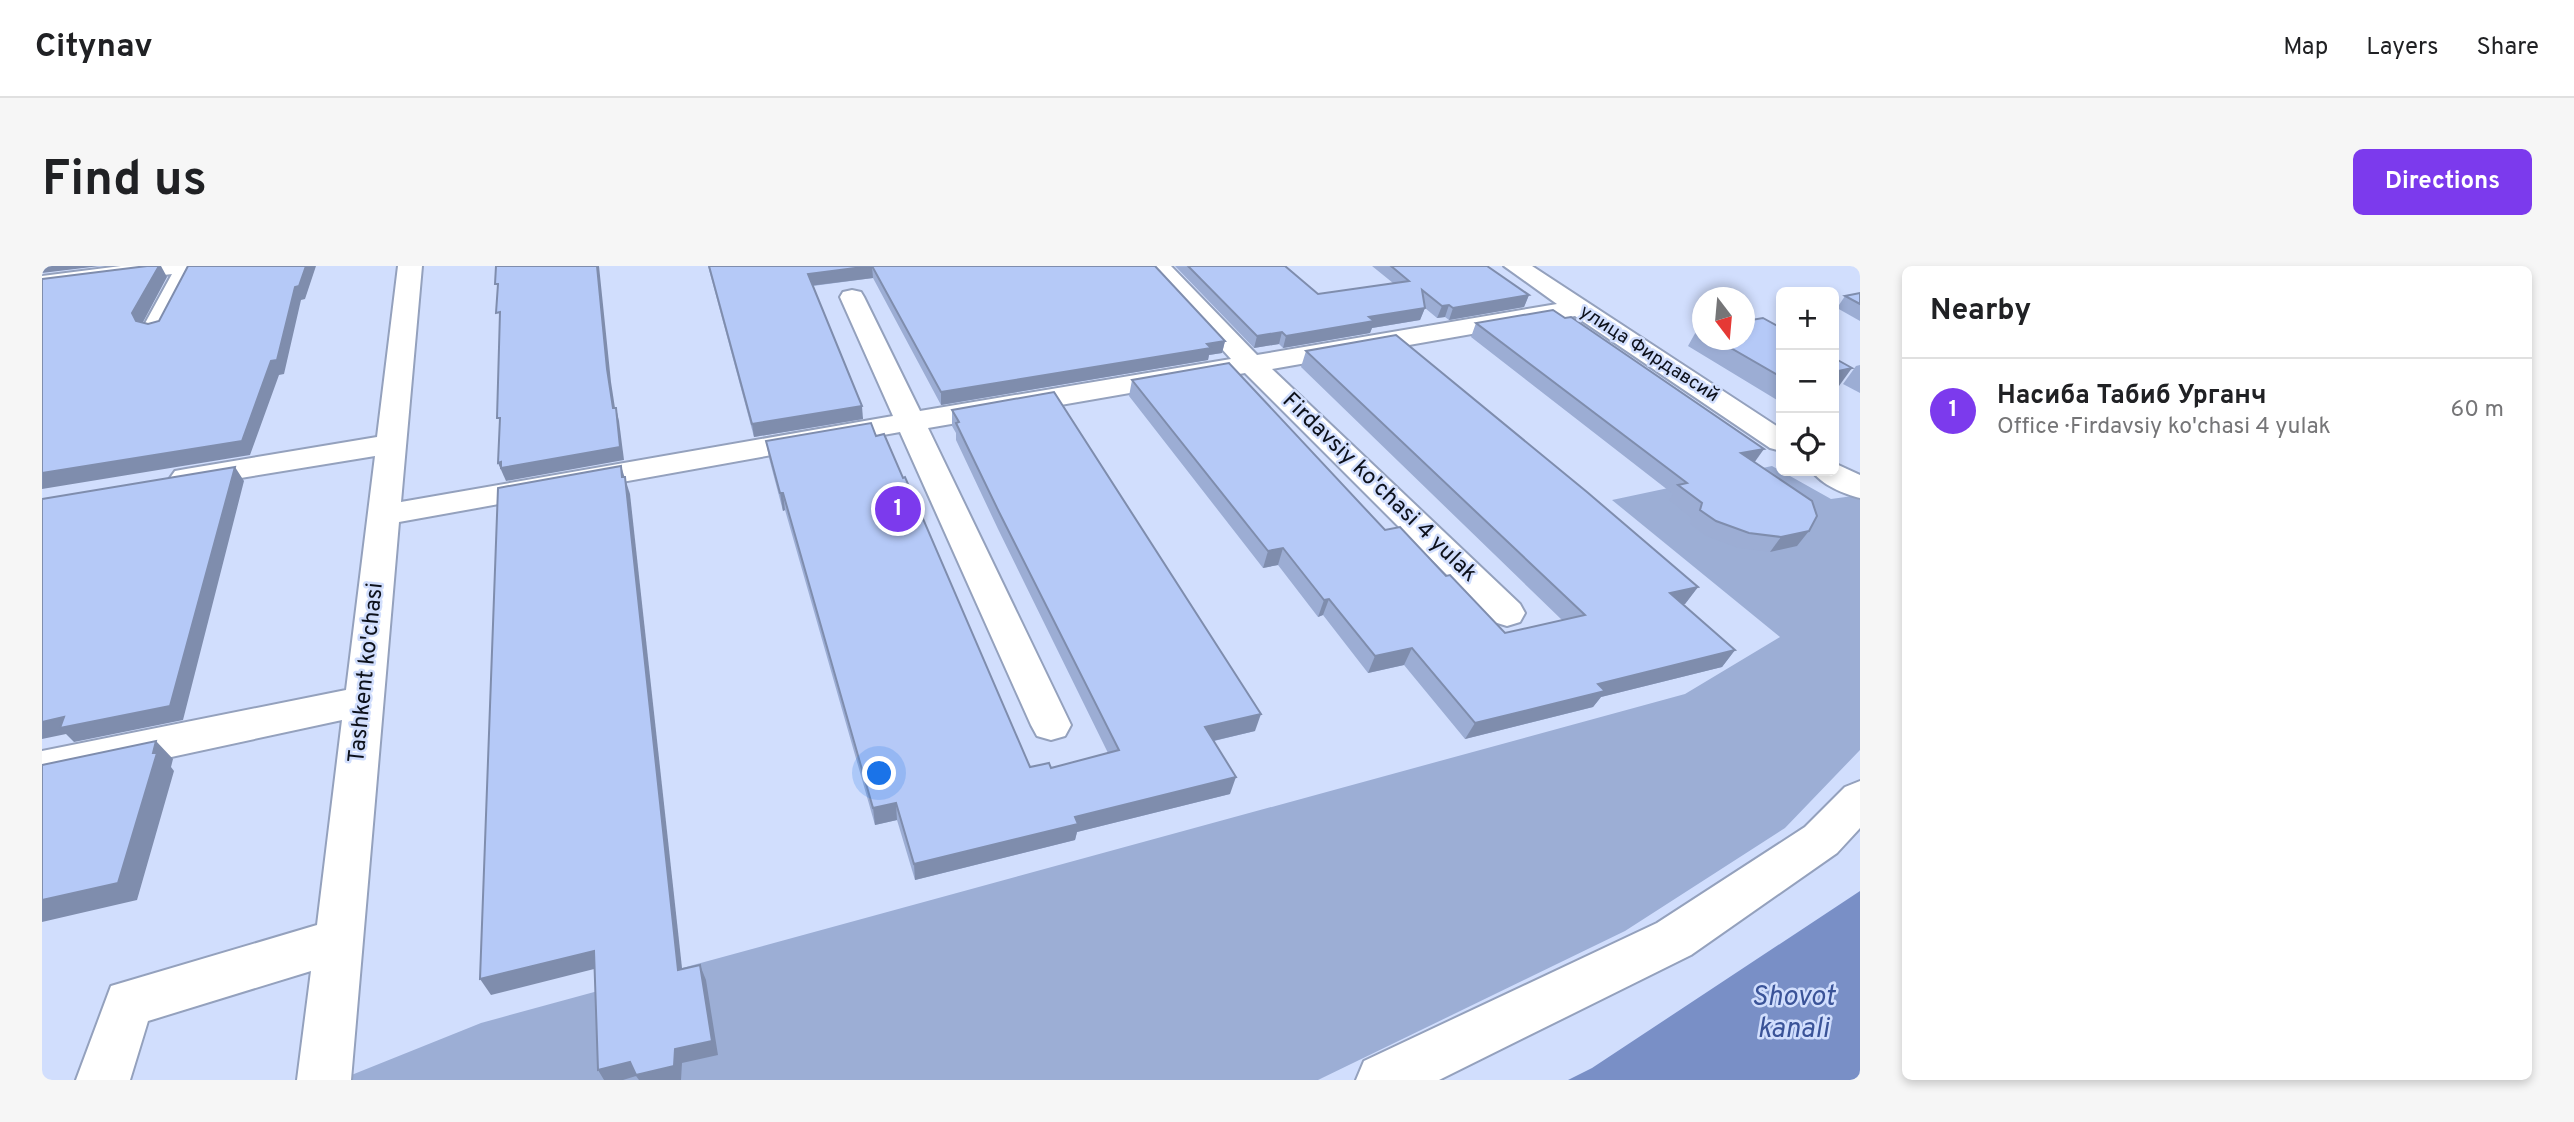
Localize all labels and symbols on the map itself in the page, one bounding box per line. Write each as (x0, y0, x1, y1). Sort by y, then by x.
north arrow (1692, 287, 1755, 350)
street label: улица Фирдавсий (1575, 300, 1723, 408)
street label: Firdavsiy ko'chasi 4 yulak (1275, 387, 1483, 589)
pin: 1 (875, 483, 921, 535)
street label: Tashkent ko'chasi (343, 581, 391, 765)
your location (862, 756, 896, 790)
water label: Shovot kanali (1751, 980, 1837, 1048)

